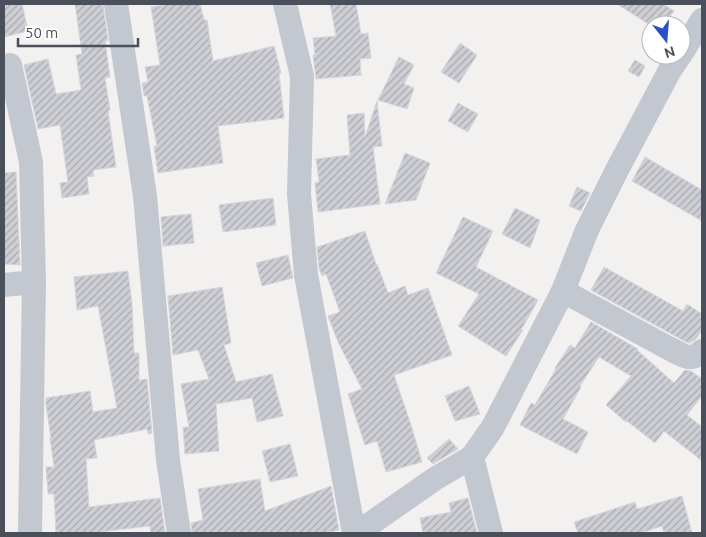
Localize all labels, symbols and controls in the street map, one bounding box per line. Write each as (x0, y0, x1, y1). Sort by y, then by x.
scale bar (18, 15, 138, 47)
north arrow (641, 15, 691, 65)
text: 50 m (25, 24, 58, 41)
text: N (662, 43, 677, 62)

